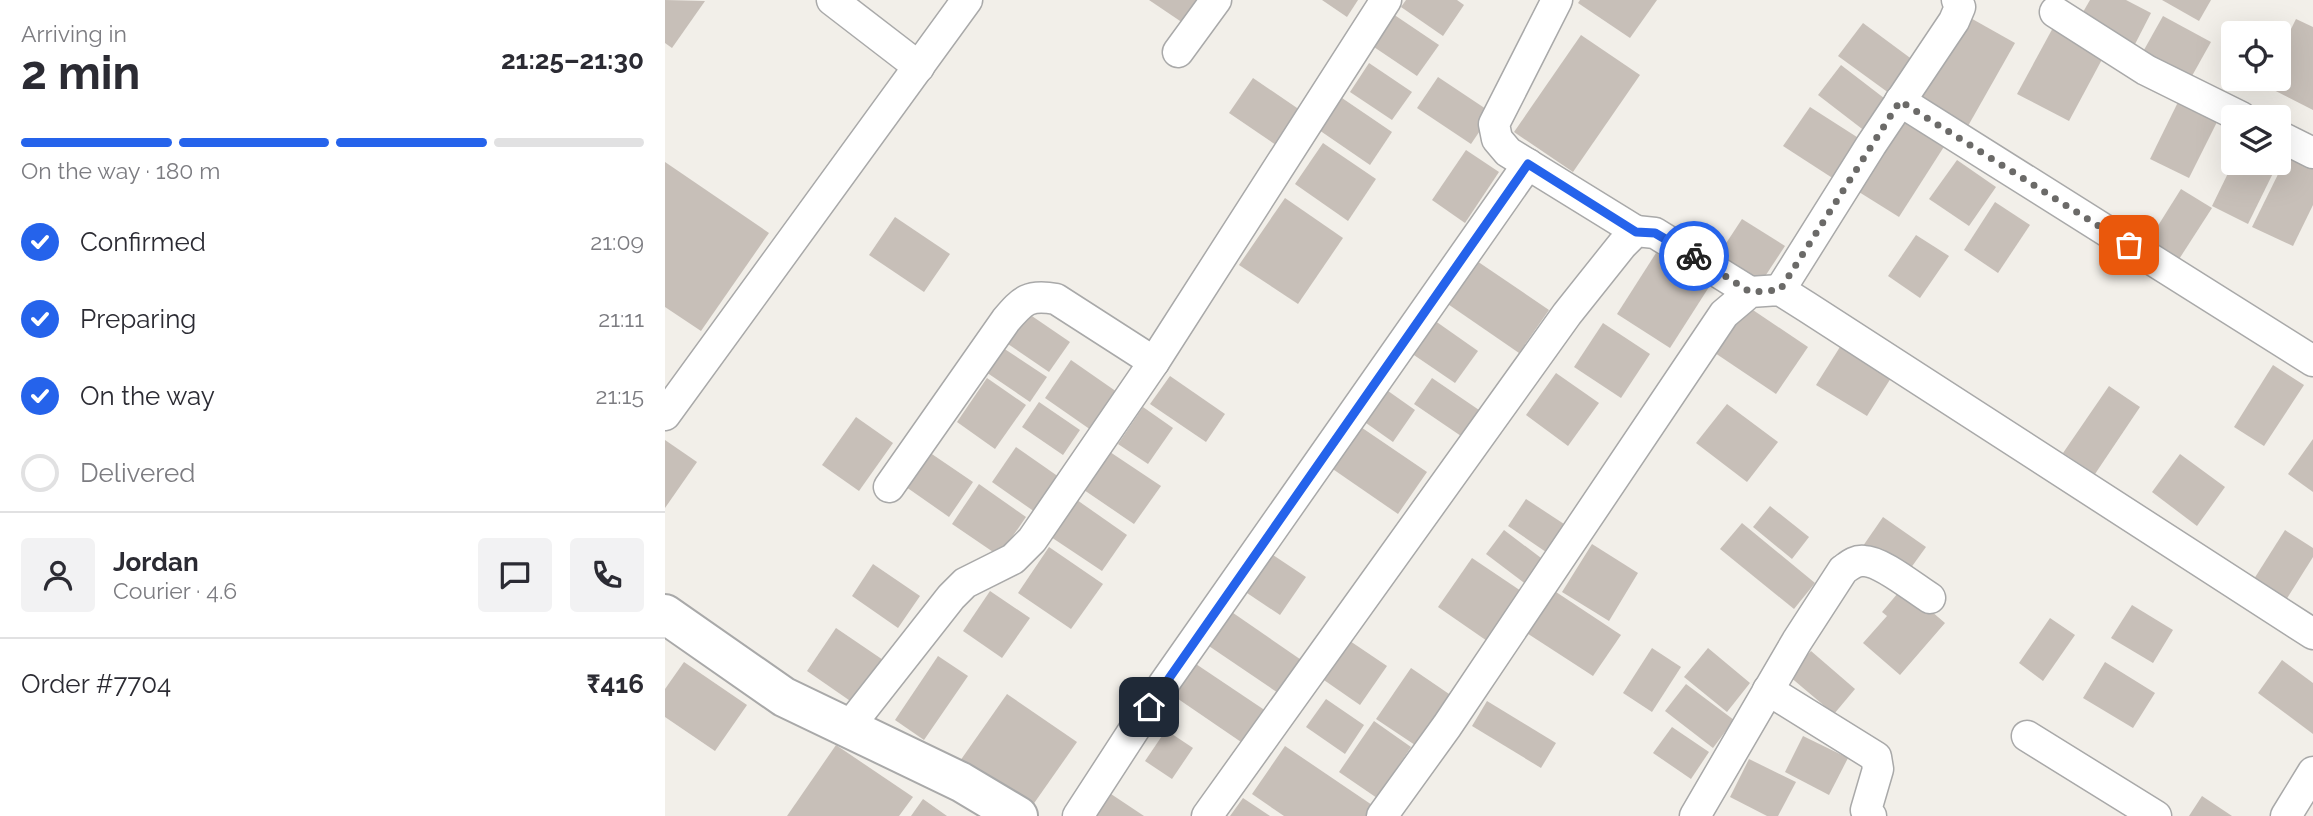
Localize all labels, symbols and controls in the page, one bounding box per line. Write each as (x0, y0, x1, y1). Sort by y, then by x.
text: Arriving in (21, 20, 127, 47)
map controls (2221, 21, 2291, 175)
button: locate (2221, 21, 2291, 91)
text: 21:25–21:30 (501, 45, 644, 75)
text: 2 min (21, 46, 140, 100)
button: layers (2221, 105, 2291, 175)
text: On the way · 180 m (21, 157, 220, 184)
pin (2099, 215, 2159, 275)
courier (1659, 221, 1729, 291)
icon: check (21, 223, 59, 261)
icon: bag (2110, 226, 2148, 264)
text: Confirmed (80, 227, 206, 257)
text: 21:09 (590, 228, 644, 255)
icon: bike (1675, 237, 1713, 275)
icon: check (21, 300, 59, 338)
text: Preparing (80, 304, 196, 334)
text: 21:11 (598, 305, 644, 332)
icon: check (21, 377, 59, 415)
text: On the way (80, 381, 215, 411)
text: 21:15 (595, 382, 644, 409)
text: Delivered (80, 458, 195, 488)
button: person (21, 538, 95, 612)
button: chat (478, 538, 552, 612)
button: phone (570, 538, 644, 612)
text: Jordan (113, 547, 199, 577)
text: Courier · 4.6 (113, 577, 237, 604)
text: Order #7704 (21, 669, 171, 699)
text: ₹416 (587, 669, 644, 699)
pin (1119, 677, 1179, 737)
icon: home (1130, 688, 1168, 726)

